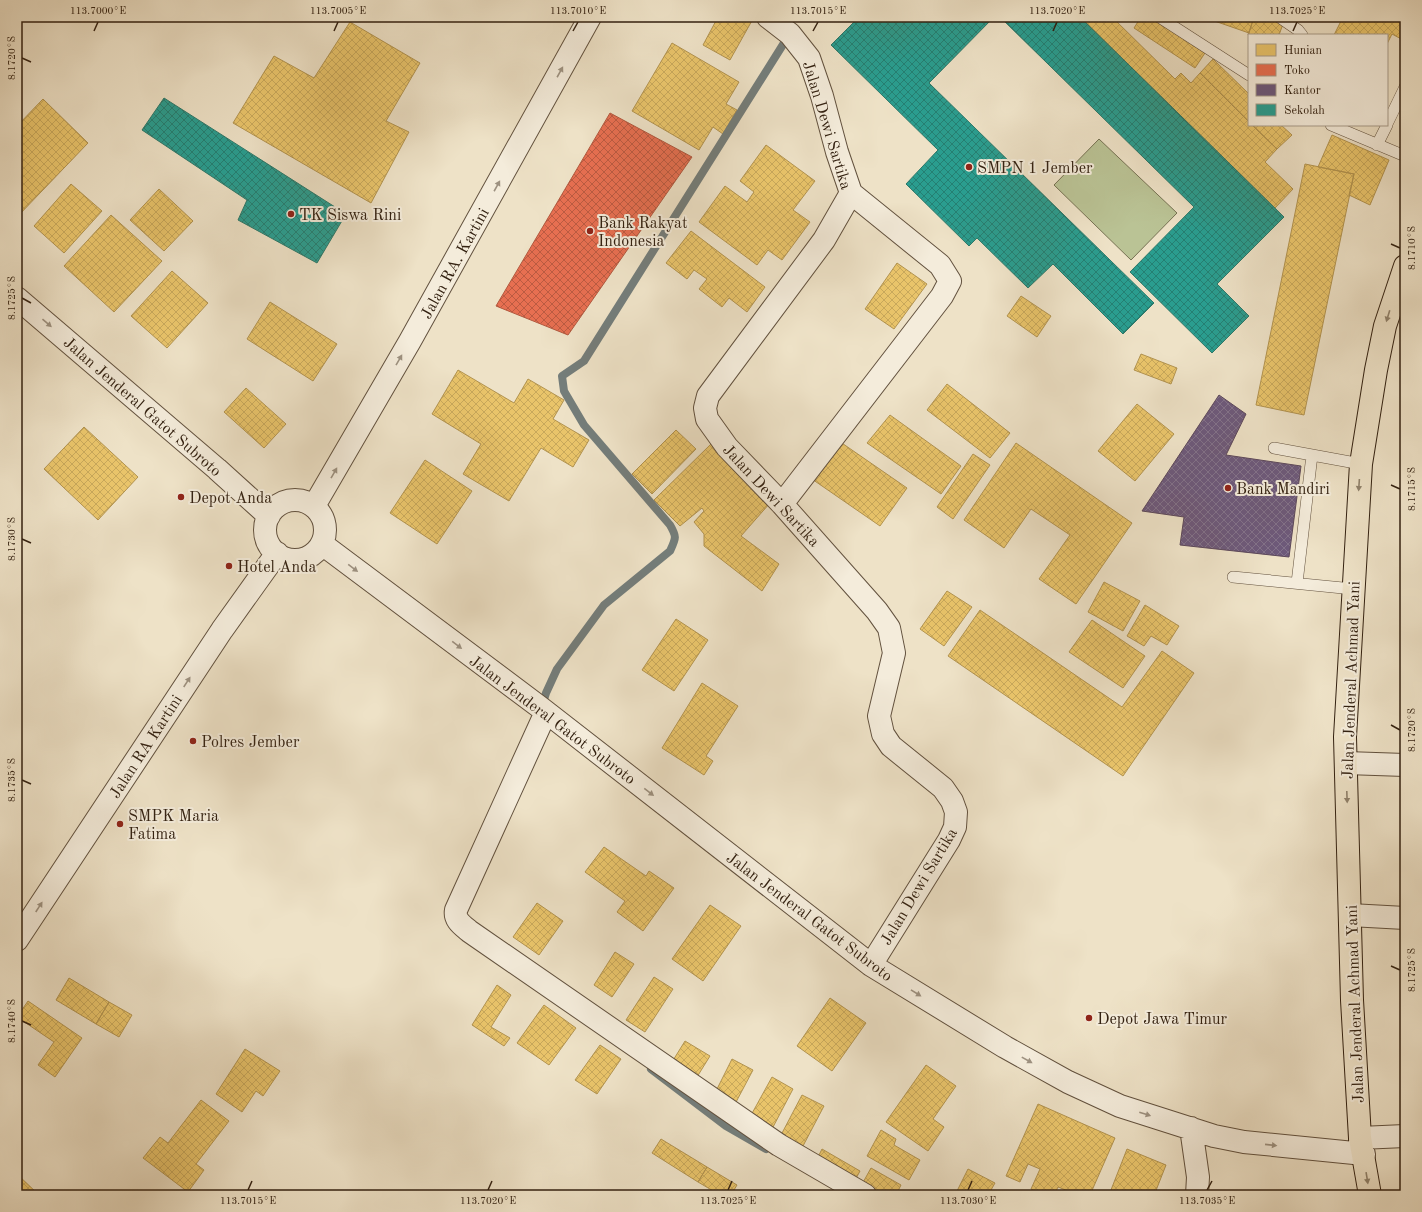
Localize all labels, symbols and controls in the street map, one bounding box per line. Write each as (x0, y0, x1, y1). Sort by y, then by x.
text: 113.7000°E (70, 6, 126, 16)
text: 113.7005°E (310, 6, 366, 16)
text: 113.7010°E (550, 6, 606, 16)
text: 113.7015°E (790, 6, 846, 16)
text: 113.7020°E (1029, 6, 1085, 16)
text: 113.7025°E (1269, 6, 1325, 16)
legend (1248, 34, 1388, 126)
text: 8.1720°S (7, 36, 17, 80)
text: Hunian (1284, 45, 1323, 57)
street label: Jalan Dewi Sartika (799, 59, 853, 192)
text: Toko (1284, 65, 1310, 77)
one-way arrow (556, 66, 563, 78)
text: Kantor (1284, 85, 1321, 97)
text: Sekolah (1284, 105, 1325, 117)
place label: SMPN 1 Jember (977, 161, 1093, 177)
marker: SMPN 1 Jember (964, 162, 974, 172)
one-way arrow (493, 180, 500, 192)
street label: Jalan RA. Kartini (419, 206, 493, 322)
place label: TK Siswa Rini (299, 208, 401, 224)
marker: TK Siswa Rini (286, 209, 296, 219)
place label: Bank Rakyat Indonesia (598, 216, 688, 250)
marker: Bank Rakyat Indonesia (585, 226, 595, 236)
text: 8.1710°S (1407, 226, 1417, 270)
text: 8.1725°S (7, 276, 17, 320)
one-way arrow (1385, 310, 1391, 322)
one-way arrow (41, 319, 52, 328)
street label: Jalan Jenderal Gatot Subroto (60, 335, 224, 480)
one-way arrow (396, 354, 403, 366)
street label: Jalan Dewi Sartika (719, 442, 822, 551)
one-way arrow (330, 467, 337, 479)
text: 8.1715°S (1407, 467, 1417, 511)
one-way arrow (1356, 479, 1363, 491)
place label: Bank Mandiri (1236, 482, 1330, 498)
marker: Bank Mandiri (1223, 483, 1233, 493)
place label: Depot Anda (189, 491, 272, 507)
marker: Depot Anda (176, 492, 186, 502)
text: 8.1730°S (7, 517, 17, 561)
place label: Hotel Anda (237, 560, 317, 576)
marker: Hotel Anda (224, 561, 234, 571)
one-way arrow (348, 563, 358, 571)
street label: Jalan Jenderal Achmad Yani (1341, 581, 1363, 779)
one-way arrow (452, 641, 462, 649)
street label: Jalan Jenderal Gatot Subroto (466, 653, 638, 788)
one-way arrow (184, 676, 191, 688)
street label: Jalan RA Kartini (107, 693, 186, 802)
text: 8.1720°S (1407, 708, 1417, 752)
place label: Polres Jember (201, 735, 300, 751)
marker: Polres Jember (188, 736, 198, 746)
text: 8.1735°S (7, 758, 17, 802)
one-way arrow (644, 788, 655, 797)
one-way arrow (1344, 791, 1350, 804)
place label: SMPK Maria Fatima (128, 809, 219, 843)
marker: SMPK Maria Fatima (115, 819, 125, 829)
street label: Jalan Dewi Sartika (878, 826, 961, 948)
street label: Jalan Jenderal Gatot Subroto (723, 850, 895, 985)
one-way arrow (35, 901, 42, 913)
street label: Jalan Jenderal Achmad Yani (1345, 905, 1367, 1103)
text: 8.1725°S (1407, 948, 1417, 992)
one-way arrow (910, 989, 922, 996)
text: 8.1740°S (7, 999, 17, 1043)
place label: Depot Jawa Timur (1097, 1012, 1228, 1028)
marker: Depot Jawa Timur (1084, 1013, 1094, 1023)
one-way arrow (1021, 1056, 1033, 1063)
one-way arrow (1139, 1111, 1151, 1117)
one-way arrow (1265, 1141, 1277, 1148)
one-way arrow (1364, 1172, 1370, 1184)
text: 113.7015°E (220, 1196, 276, 1206)
text: 113.7020°E (460, 1196, 516, 1206)
text: 113.7025°E (700, 1196, 756, 1206)
text: 113.7030°E (940, 1196, 996, 1206)
text: 113.7035°E (1179, 1196, 1235, 1206)

